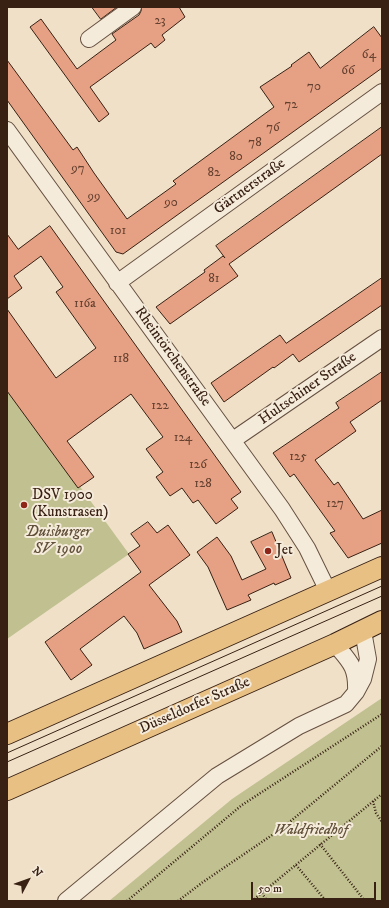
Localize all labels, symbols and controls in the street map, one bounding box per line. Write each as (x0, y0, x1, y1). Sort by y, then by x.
house number: 23 (154, 13, 166, 29)
house number: 64 (362, 47, 376, 63)
house number: 66 (341, 63, 355, 79)
house number: 70 (307, 79, 321, 95)
house number: 72 (284, 97, 298, 113)
house number: 76 (266, 120, 280, 136)
house number: 78 (248, 135, 262, 151)
house number: 80 (229, 149, 243, 165)
street label: Gärtnerstraße (211, 155, 289, 219)
house number: 97 (71, 161, 85, 177)
house number: 82 (208, 165, 220, 181)
house number: 99 (88, 189, 100, 205)
house number: 90 (164, 195, 178, 211)
house number: 101 (110, 223, 126, 239)
house number: 81 (208, 271, 220, 287)
house number: 116a (74, 296, 96, 312)
street label: Rheintörchenstraße (130, 304, 214, 410)
street label: Hultschiner Straße (256, 349, 360, 429)
house number: 118 (113, 351, 129, 367)
house number: 122 (151, 398, 169, 414)
house number: 124 (174, 430, 192, 446)
house number: 125 (289, 449, 307, 465)
house number: 126 (189, 457, 207, 473)
house number: 128 (194, 476, 212, 492)
place label: DSV 1900 (Kunstrasen) (32, 487, 108, 522)
house number: 127 (326, 496, 344, 512)
marker: DSV 1900 (Kunstrasen) (19, 500, 29, 510)
park label: Duisburger SV 1900 (25, 524, 91, 559)
place label: Jet (276, 542, 293, 560)
marker: Jet (263, 546, 273, 556)
street label: Düsseldorfer Straße (137, 674, 253, 738)
park label: Waldfriedhof (274, 822, 348, 840)
north arrow (8, 860, 48, 900)
text: N (29, 864, 45, 880)
scale bar (253, 874, 378, 900)
text: 50 m (258, 881, 282, 896)

